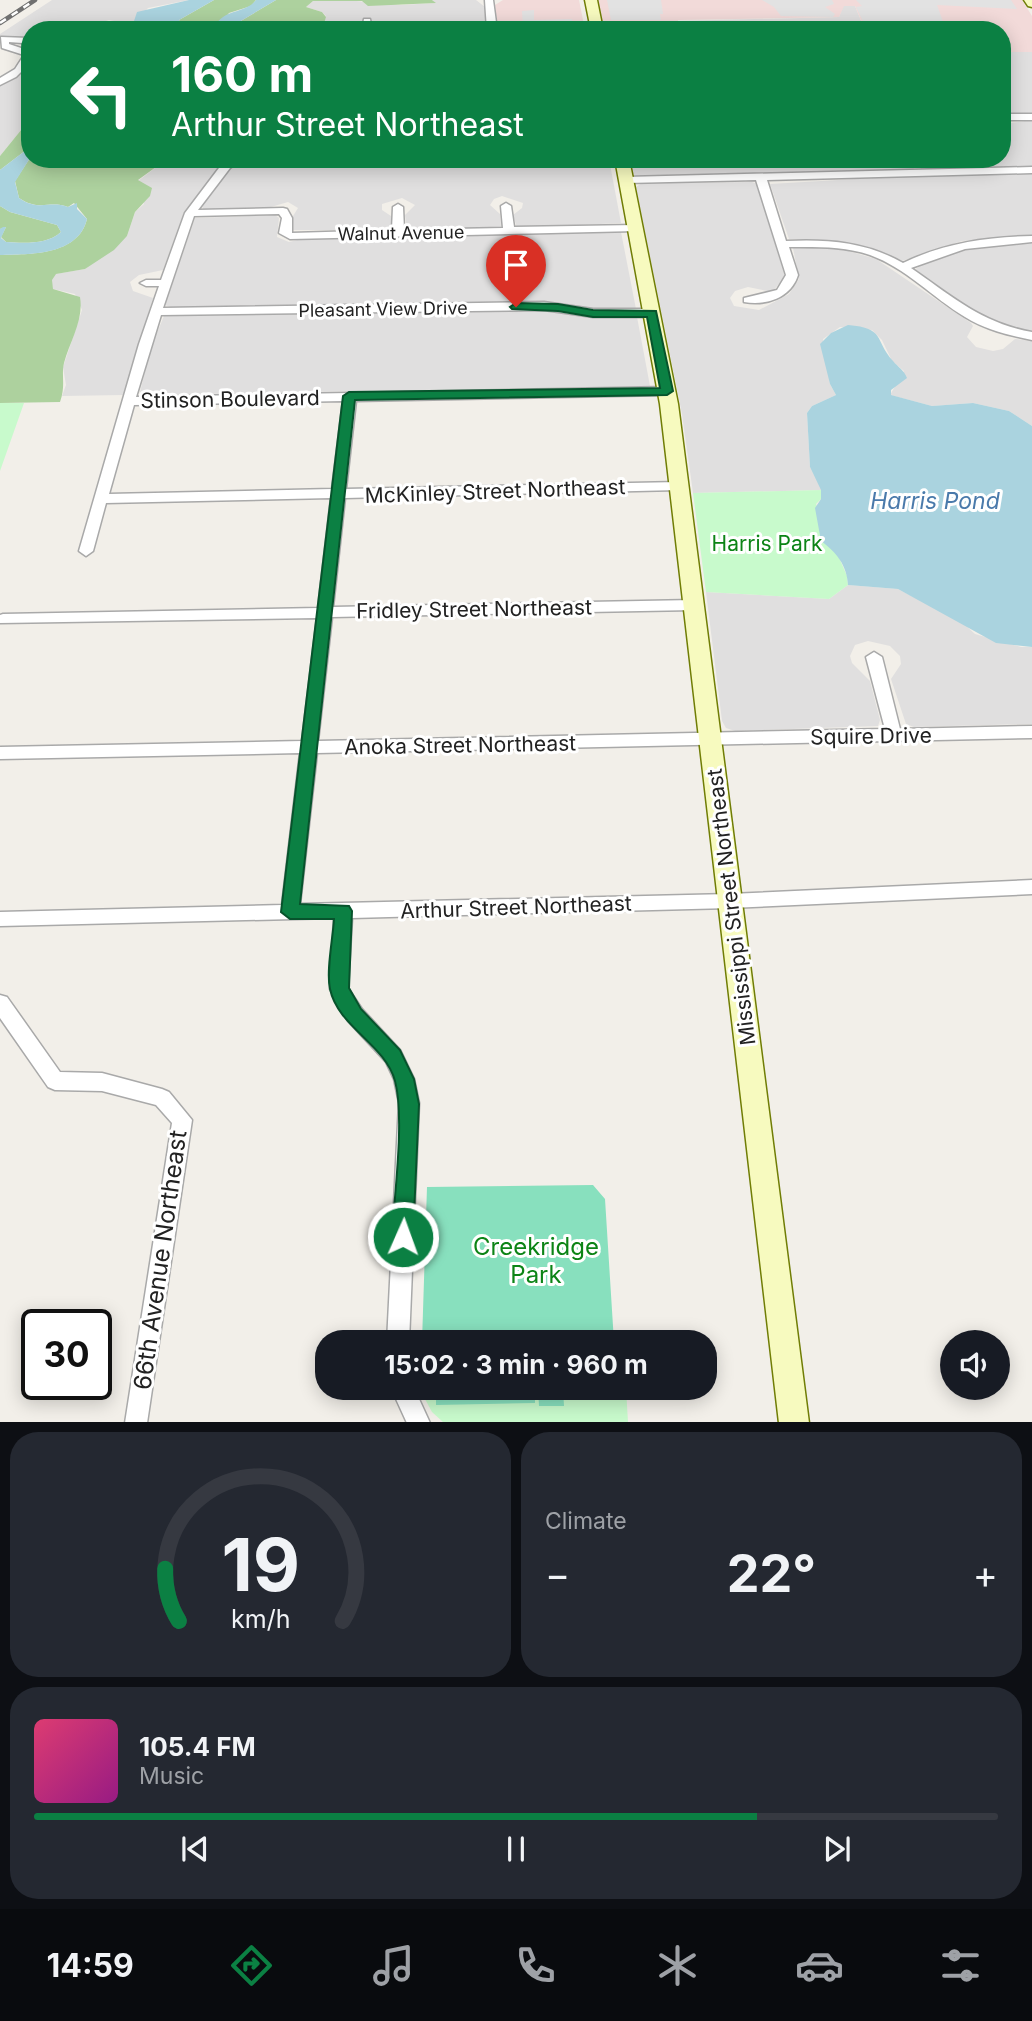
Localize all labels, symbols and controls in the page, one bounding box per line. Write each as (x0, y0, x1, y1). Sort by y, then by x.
text: 160 m (171, 45, 313, 104)
icon: left (56, 49, 147, 140)
text: Arthur Street Northeast (171, 105, 524, 144)
street label: Walnut Avenue (337, 221, 465, 245)
pin (486, 235, 546, 307)
icon: arrive (497, 246, 535, 284)
street label: Pleasant View Drive (298, 297, 468, 321)
street label: Stinson Boulevard (140, 385, 320, 413)
street label: McKinley Street Northeast (364, 474, 626, 508)
water label: Harris Pond (870, 487, 1001, 515)
park label: Harris Park (712, 531, 823, 556)
street label: Fridley Street Northeast (356, 594, 592, 624)
street label: Squire Drive (810, 722, 932, 750)
street label: Anoka Street Northeast (344, 730, 576, 760)
street label: Mississippi Street Northeast (702, 767, 760, 1047)
street label: Arthur Street Northeast (400, 890, 632, 924)
street label: 66th Avenue Northeast (127, 1128, 193, 1392)
position arrow (366, 1200, 440, 1274)
park label: Creekridge Park (473, 1232, 599, 1289)
speed limit sign: 30 (21, 1309, 112, 1400)
map controls (940, 1330, 1010, 1400)
button: sound (940, 1330, 1010, 1400)
text: 15:02 · 3 min · 960 m (384, 1349, 648, 1380)
text: Climate (545, 1507, 627, 1535)
text: 19 (221, 1520, 300, 1609)
text: 22° (727, 1542, 816, 1605)
text: − (545, 1551, 570, 1597)
text: + (973, 1551, 998, 1597)
text: km/h (231, 1603, 290, 1633)
text: 105.4 FM (139, 1731, 256, 1762)
text: Music (139, 1762, 204, 1790)
icon: previous (176, 1830, 214, 1868)
icon: pause (497, 1830, 535, 1868)
icon: next (818, 1830, 856, 1868)
icon: directions (227, 1941, 276, 1990)
icon: music (369, 1941, 418, 1990)
icon: phone (511, 1941, 560, 1990)
icon: climate (653, 1941, 702, 1990)
icon: car (795, 1941, 844, 1990)
icon: filters (936, 1941, 985, 1990)
text: 14:59 (46, 1946, 134, 1985)

